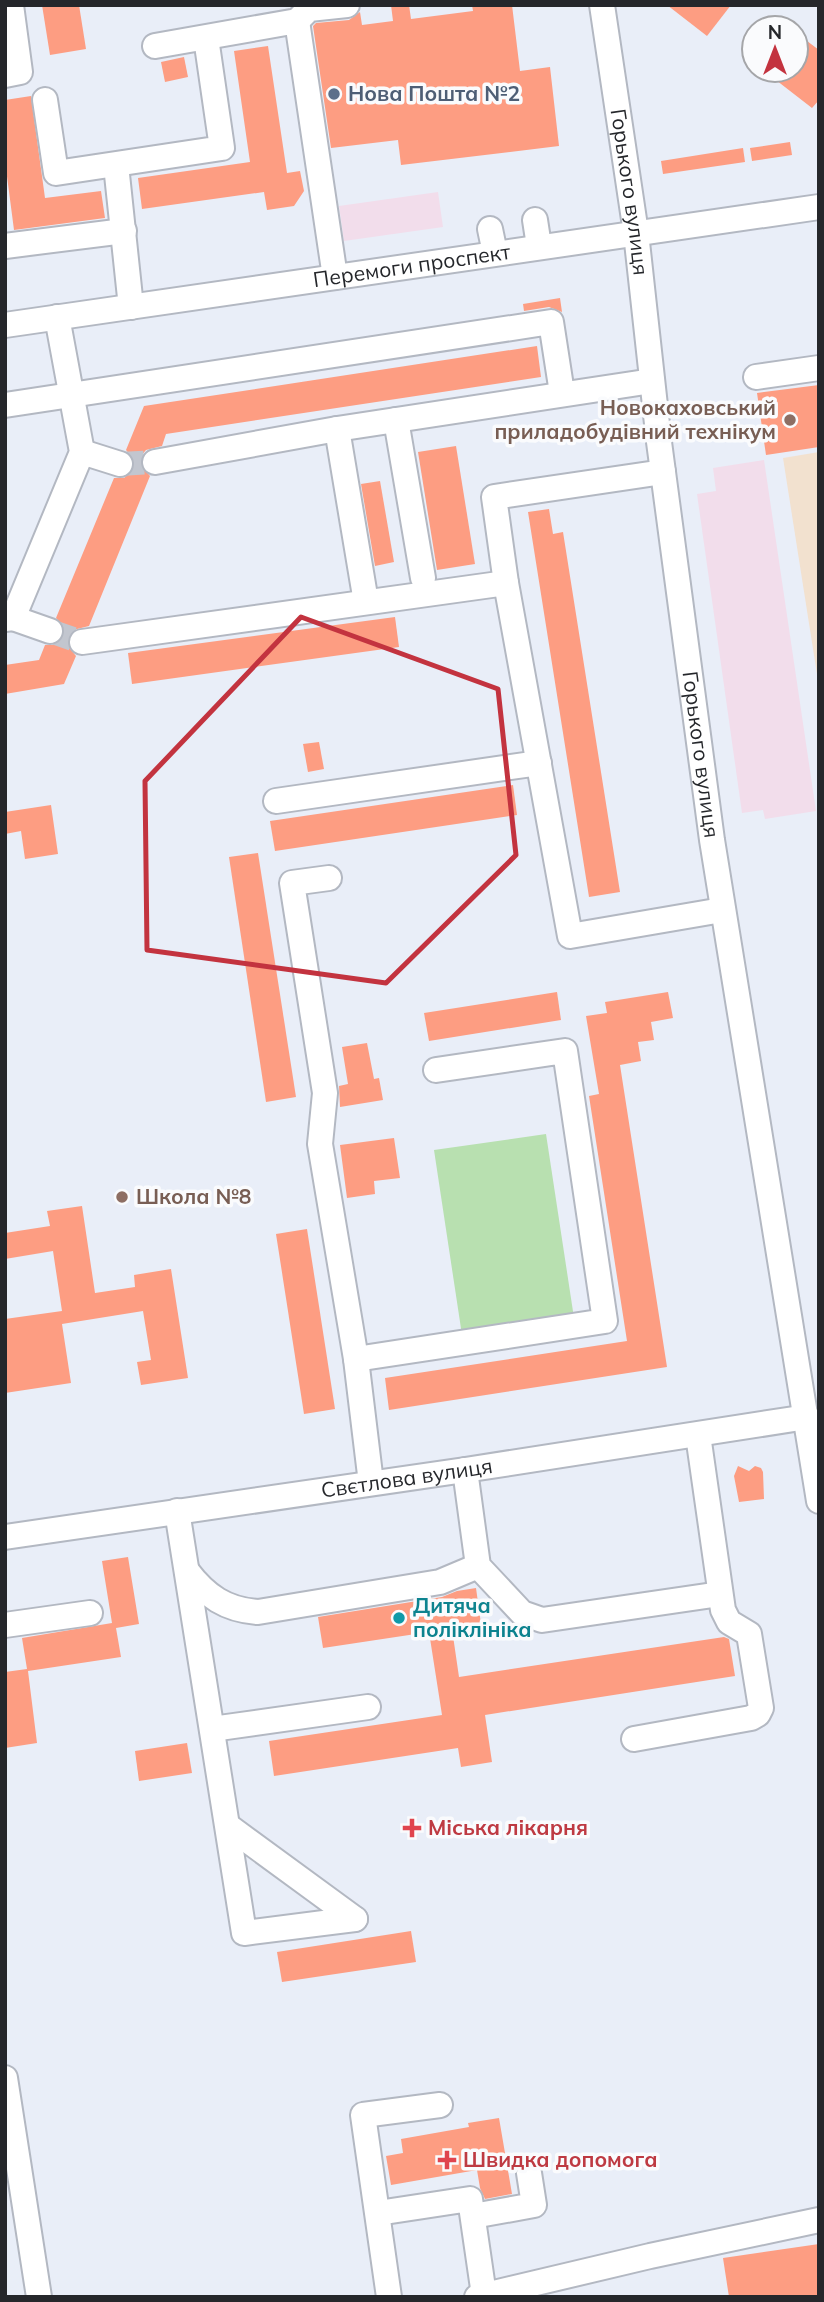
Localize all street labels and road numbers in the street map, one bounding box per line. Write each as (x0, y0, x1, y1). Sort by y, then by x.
street label: Горького вулиця (606, 107, 655, 276)
street label: Перемоги проспект (311, 238, 512, 292)
street label: Горького вулиця (678, 669, 726, 839)
street label: Свєтлова вулиця (319, 1452, 494, 1503)

